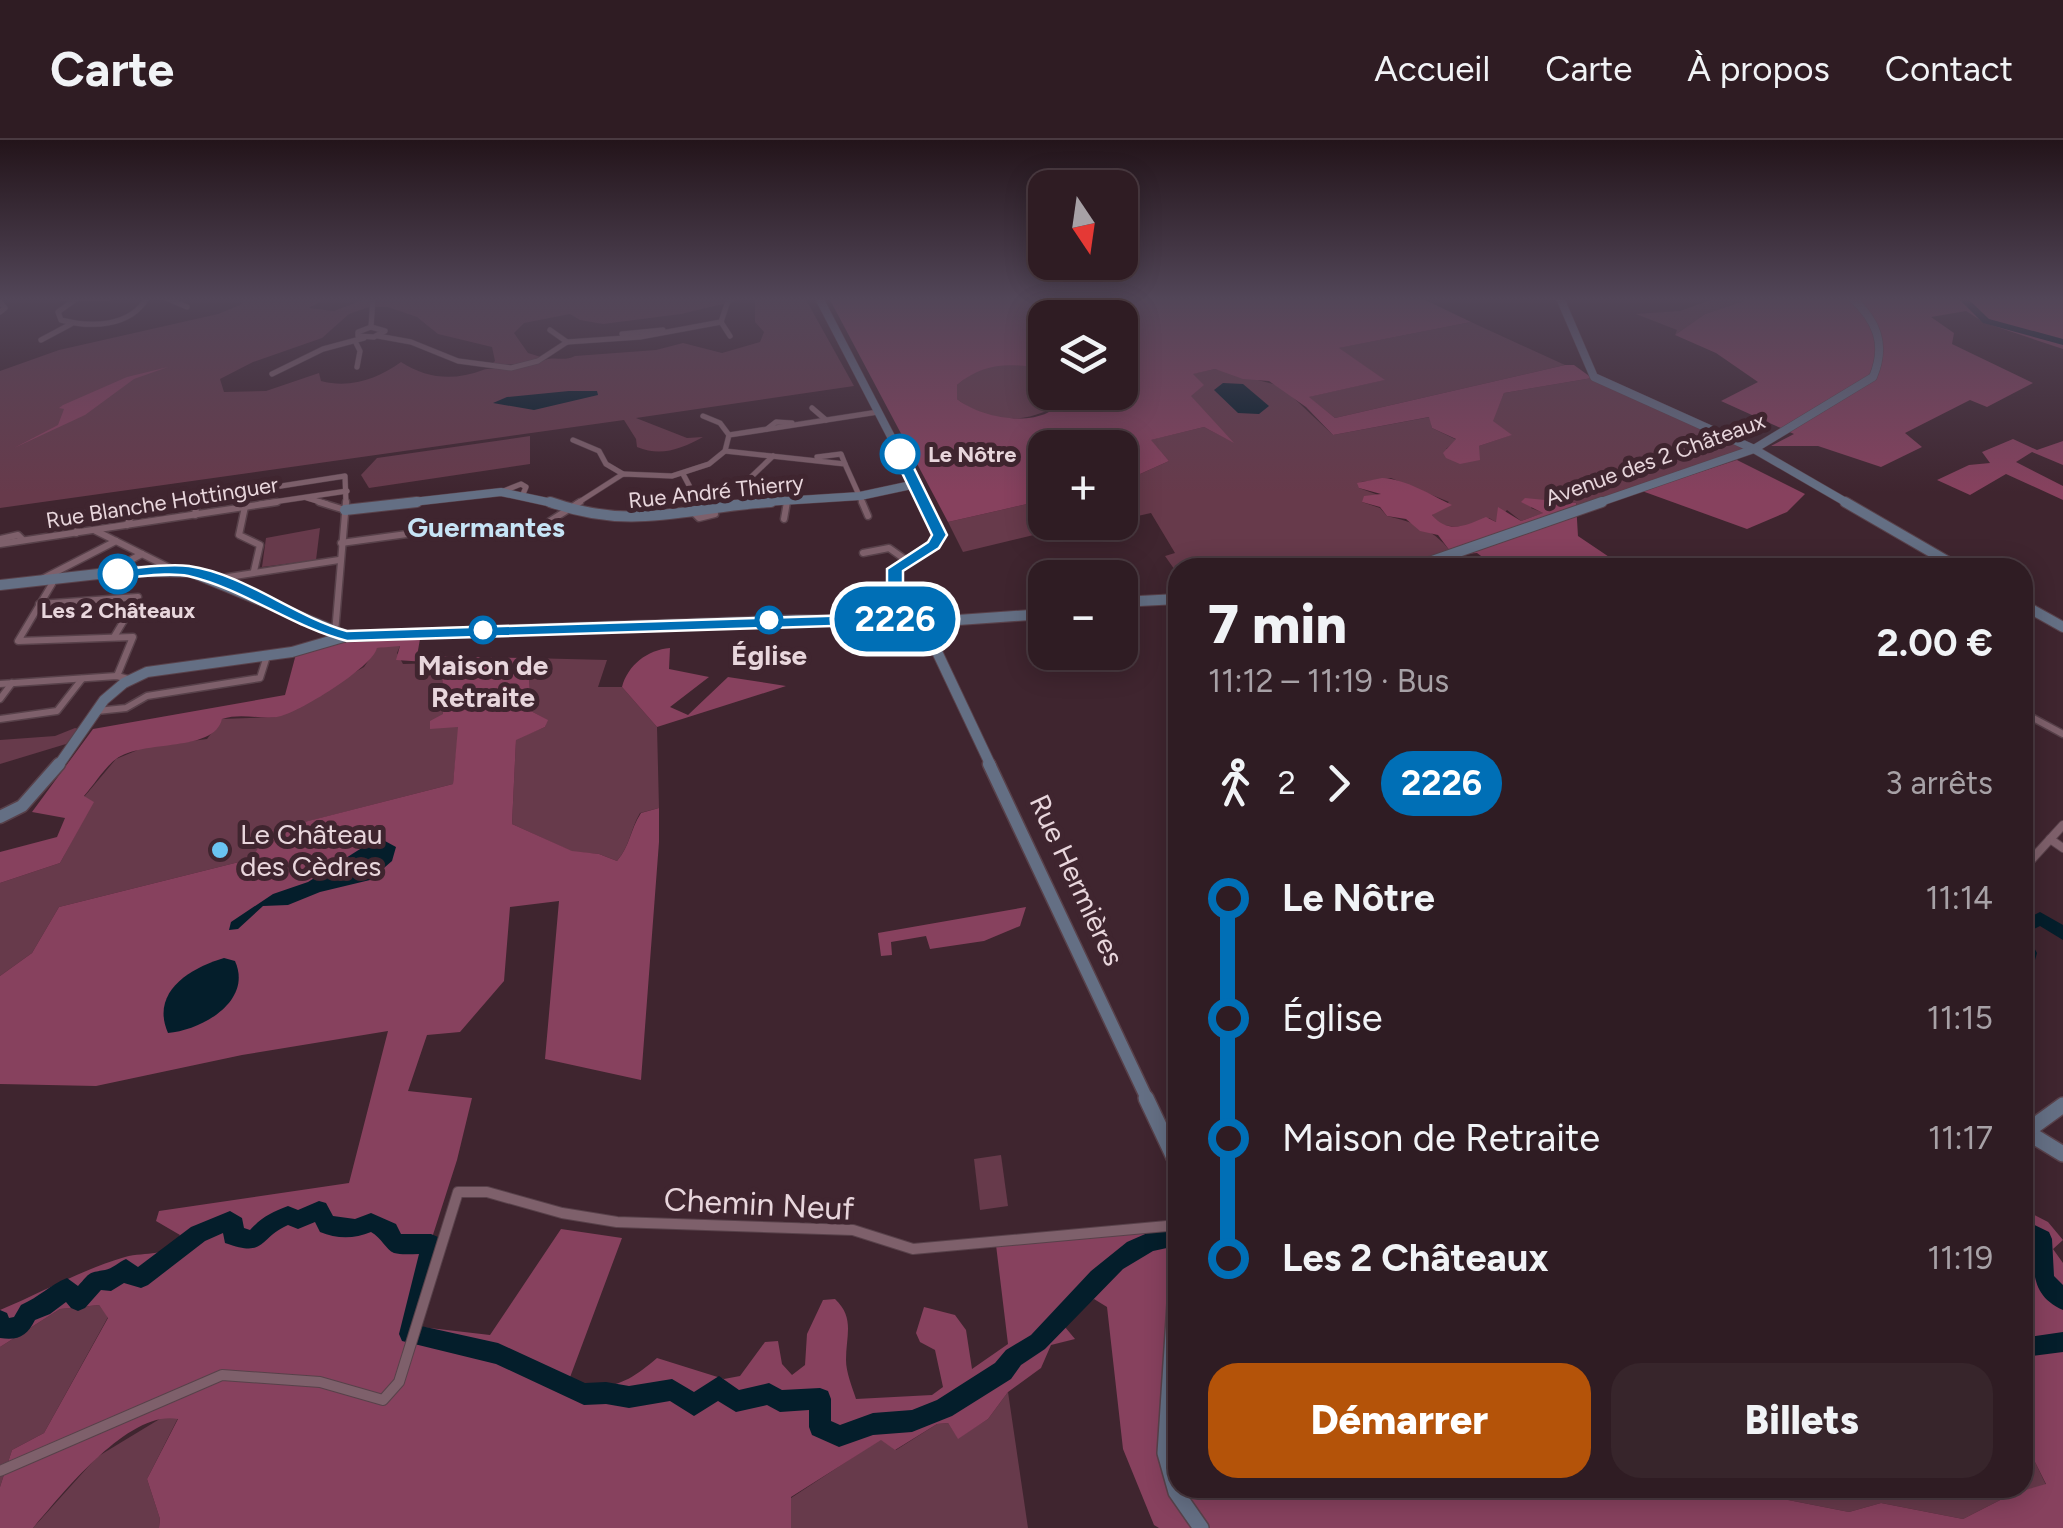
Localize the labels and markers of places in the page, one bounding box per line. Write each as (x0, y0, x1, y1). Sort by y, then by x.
marker: Le Nôtre (881, 435, 919, 473)
place label: Le Nôtre (928, 441, 1016, 468)
marker: Les 2 Châteaux (99, 555, 137, 593)
place label: Les 2 Châteaux (41, 597, 195, 624)
marker: Église (756, 607, 782, 633)
marker: Maison de Retraite (470, 617, 496, 643)
place label: Église (731, 638, 807, 672)
place label: Maison de Retraite (418, 648, 548, 714)
place label: Le Château des Cèdres (240, 817, 383, 883)
marker: Le Château des Cèdres (209, 839, 231, 861)

